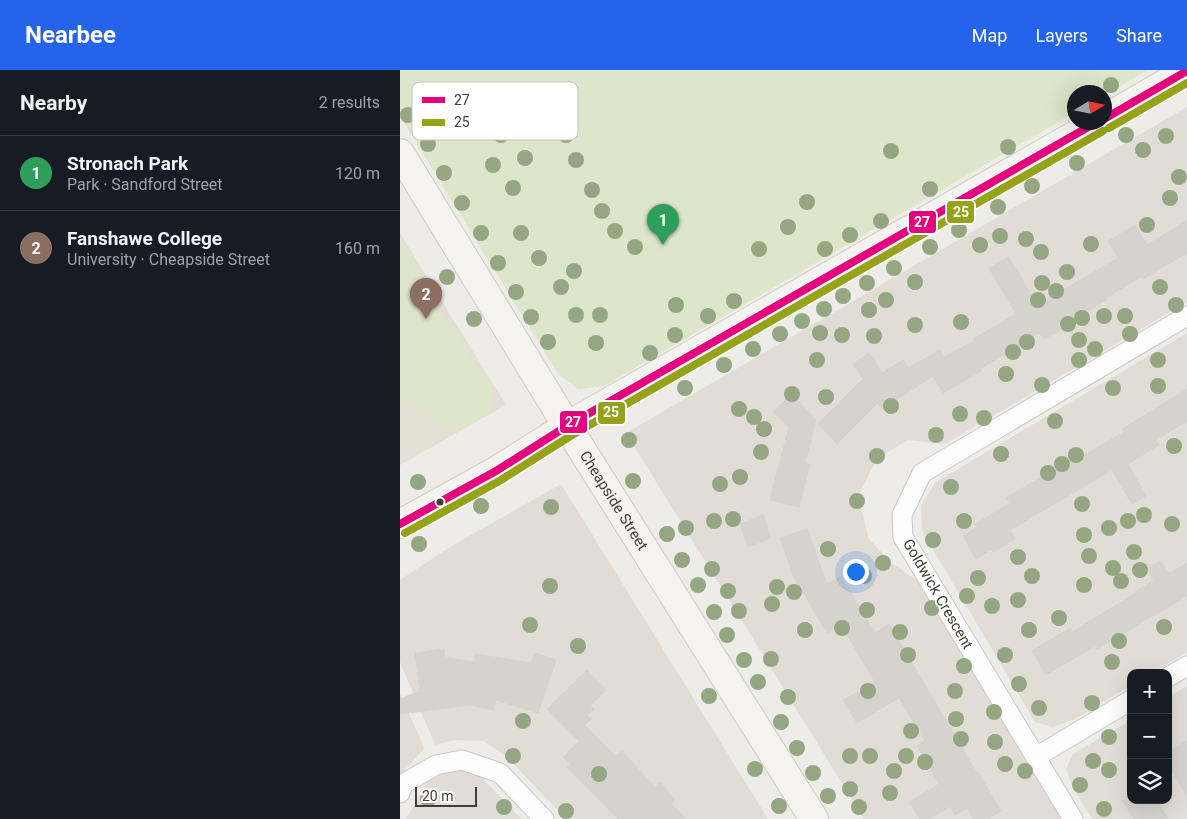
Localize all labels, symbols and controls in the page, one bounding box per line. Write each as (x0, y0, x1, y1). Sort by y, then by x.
text: Nearbee (25, 21, 116, 49)
text: Map (972, 25, 1007, 46)
text: Layers (1035, 25, 1088, 46)
text: Share (1116, 25, 1162, 46)
legend (412, 82, 578, 140)
north arrow (1067, 85, 1112, 130)
text: Nearby (20, 91, 87, 115)
text: 27 (454, 92, 470, 108)
text: 2 results (319, 93, 380, 112)
text: 25 (454, 114, 470, 130)
text: Stronach Park (67, 152, 188, 175)
text: 1 (31, 164, 41, 183)
text: 120 m (335, 164, 380, 183)
text: Park · Sandford Street (67, 175, 223, 194)
line badge: 25 (946, 200, 975, 224)
pin: 1 (647, 204, 679, 245)
text: 25 (953, 204, 969, 220)
line badge: 27 (908, 210, 937, 234)
text: 27 (914, 214, 930, 230)
text: Fanshawe College (67, 227, 222, 250)
text: 2 (31, 239, 41, 258)
text: 160 m (335, 239, 380, 258)
text: University · Cheapside Street (67, 250, 270, 269)
pin: 2 (410, 278, 442, 319)
line badge: 25 (597, 401, 626, 425)
text: 25 (603, 404, 619, 420)
line badge: 27 (559, 410, 588, 434)
text: 27 (565, 414, 581, 430)
street label: Cheapside Street (576, 448, 652, 554)
unlabelled marker (435, 497, 445, 507)
street label: Goldwick Crescent (899, 536, 977, 652)
your location (843, 559, 869, 585)
map controls (1127, 669, 1172, 804)
button: + (1127, 669, 1172, 714)
button: − (1127, 714, 1172, 759)
button: layers (1127, 759, 1172, 804)
scale bar (415, 784, 478, 807)
text: 20 m (422, 788, 454, 804)

